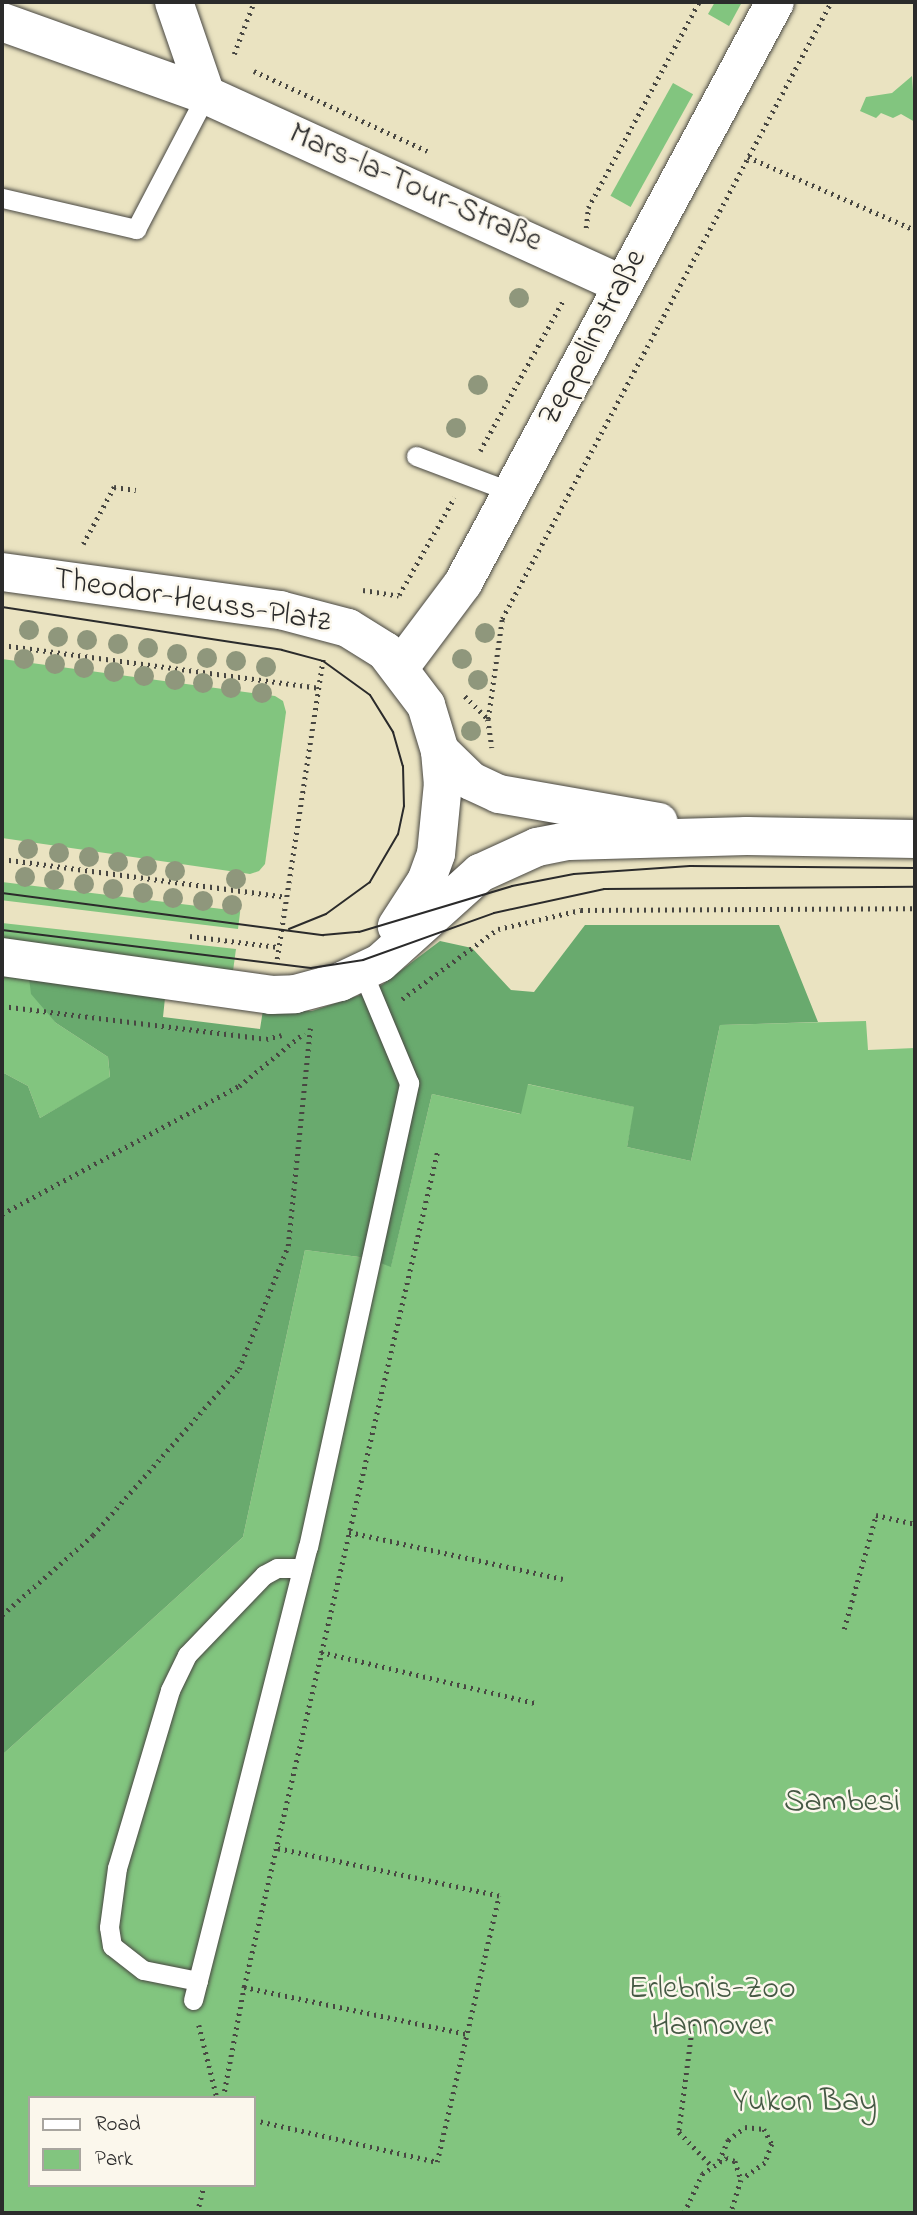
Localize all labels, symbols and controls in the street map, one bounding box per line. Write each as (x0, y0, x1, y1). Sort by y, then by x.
street label: Mars-la-Tour-Straße (283, 116, 547, 262)
street label: Zeppelinstraße (532, 243, 656, 433)
street label: Theodor-Heuss-Platz (51, 561, 333, 643)
park label: Sambesi (784, 1784, 900, 1822)
park label: Erlebnis-Zoo Hannover (628, 1972, 796, 2047)
park label: Yukon Bay (733, 2084, 877, 2122)
legend (28, 2096, 256, 2187)
text: Road (95, 2110, 141, 2140)
text: Park (95, 2145, 133, 2175)

